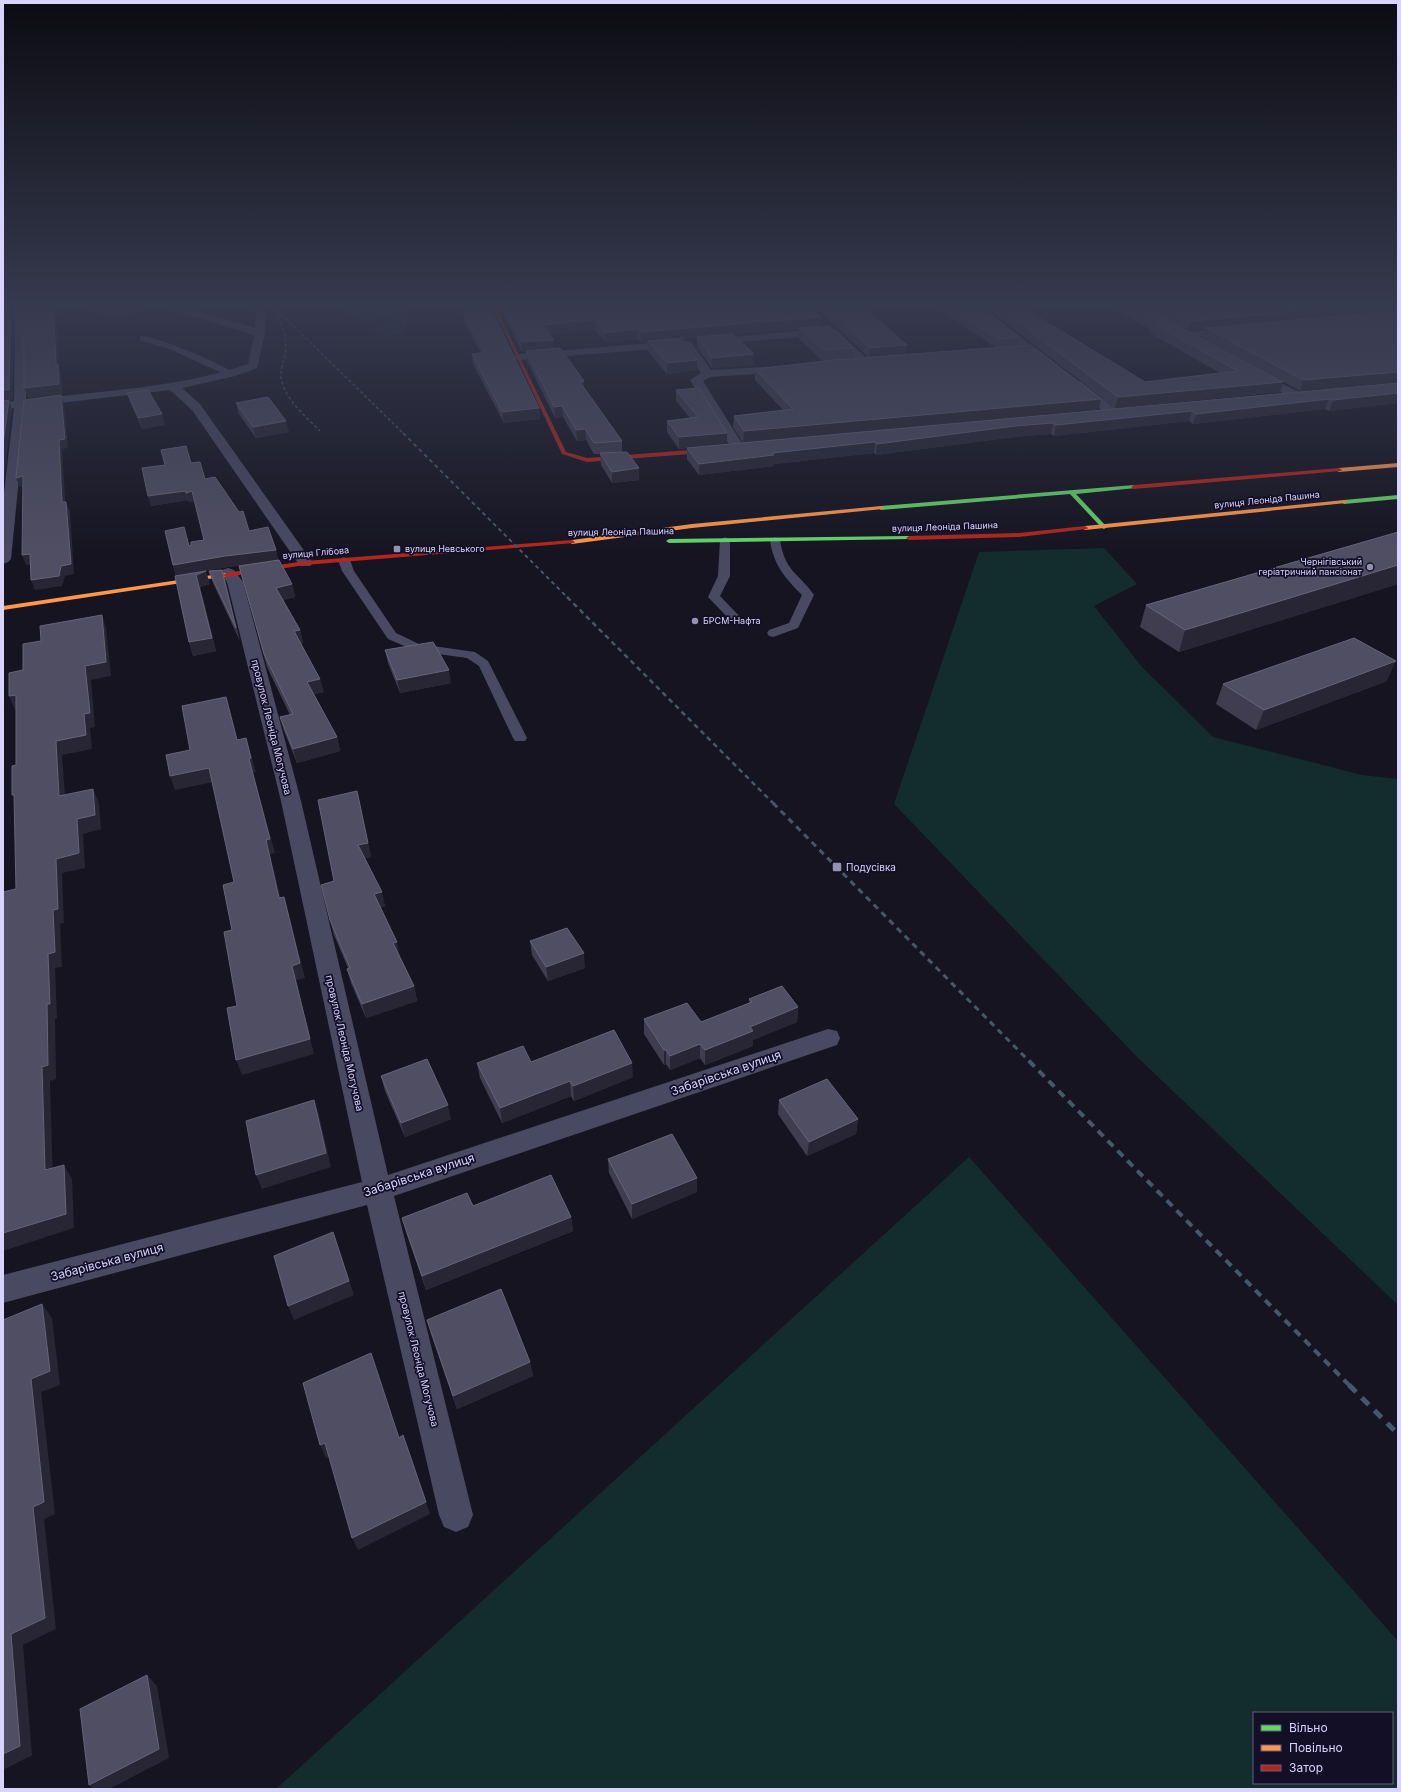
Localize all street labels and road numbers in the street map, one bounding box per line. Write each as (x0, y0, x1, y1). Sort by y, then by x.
street label: вулиця Леоніда Пашина (1214, 488, 1320, 511)
street label: вулиця Леоніда Пашина (892, 519, 998, 534)
street label: вулиця Леоніда Пашина (568, 525, 674, 538)
street label: вулиця Глібова (282, 544, 350, 561)
street label: провулок Леоніда Могучова (249, 658, 295, 796)
street label: провулок Леоніда Могучова (323, 974, 367, 1112)
street label: Забарівська вулиця (669, 1047, 783, 1099)
street label: Забарівська вулиця (361, 1149, 476, 1200)
street label: Забарівська вулиця (49, 1239, 165, 1284)
street label: провулок Леоніда Могучова (396, 1290, 442, 1428)

